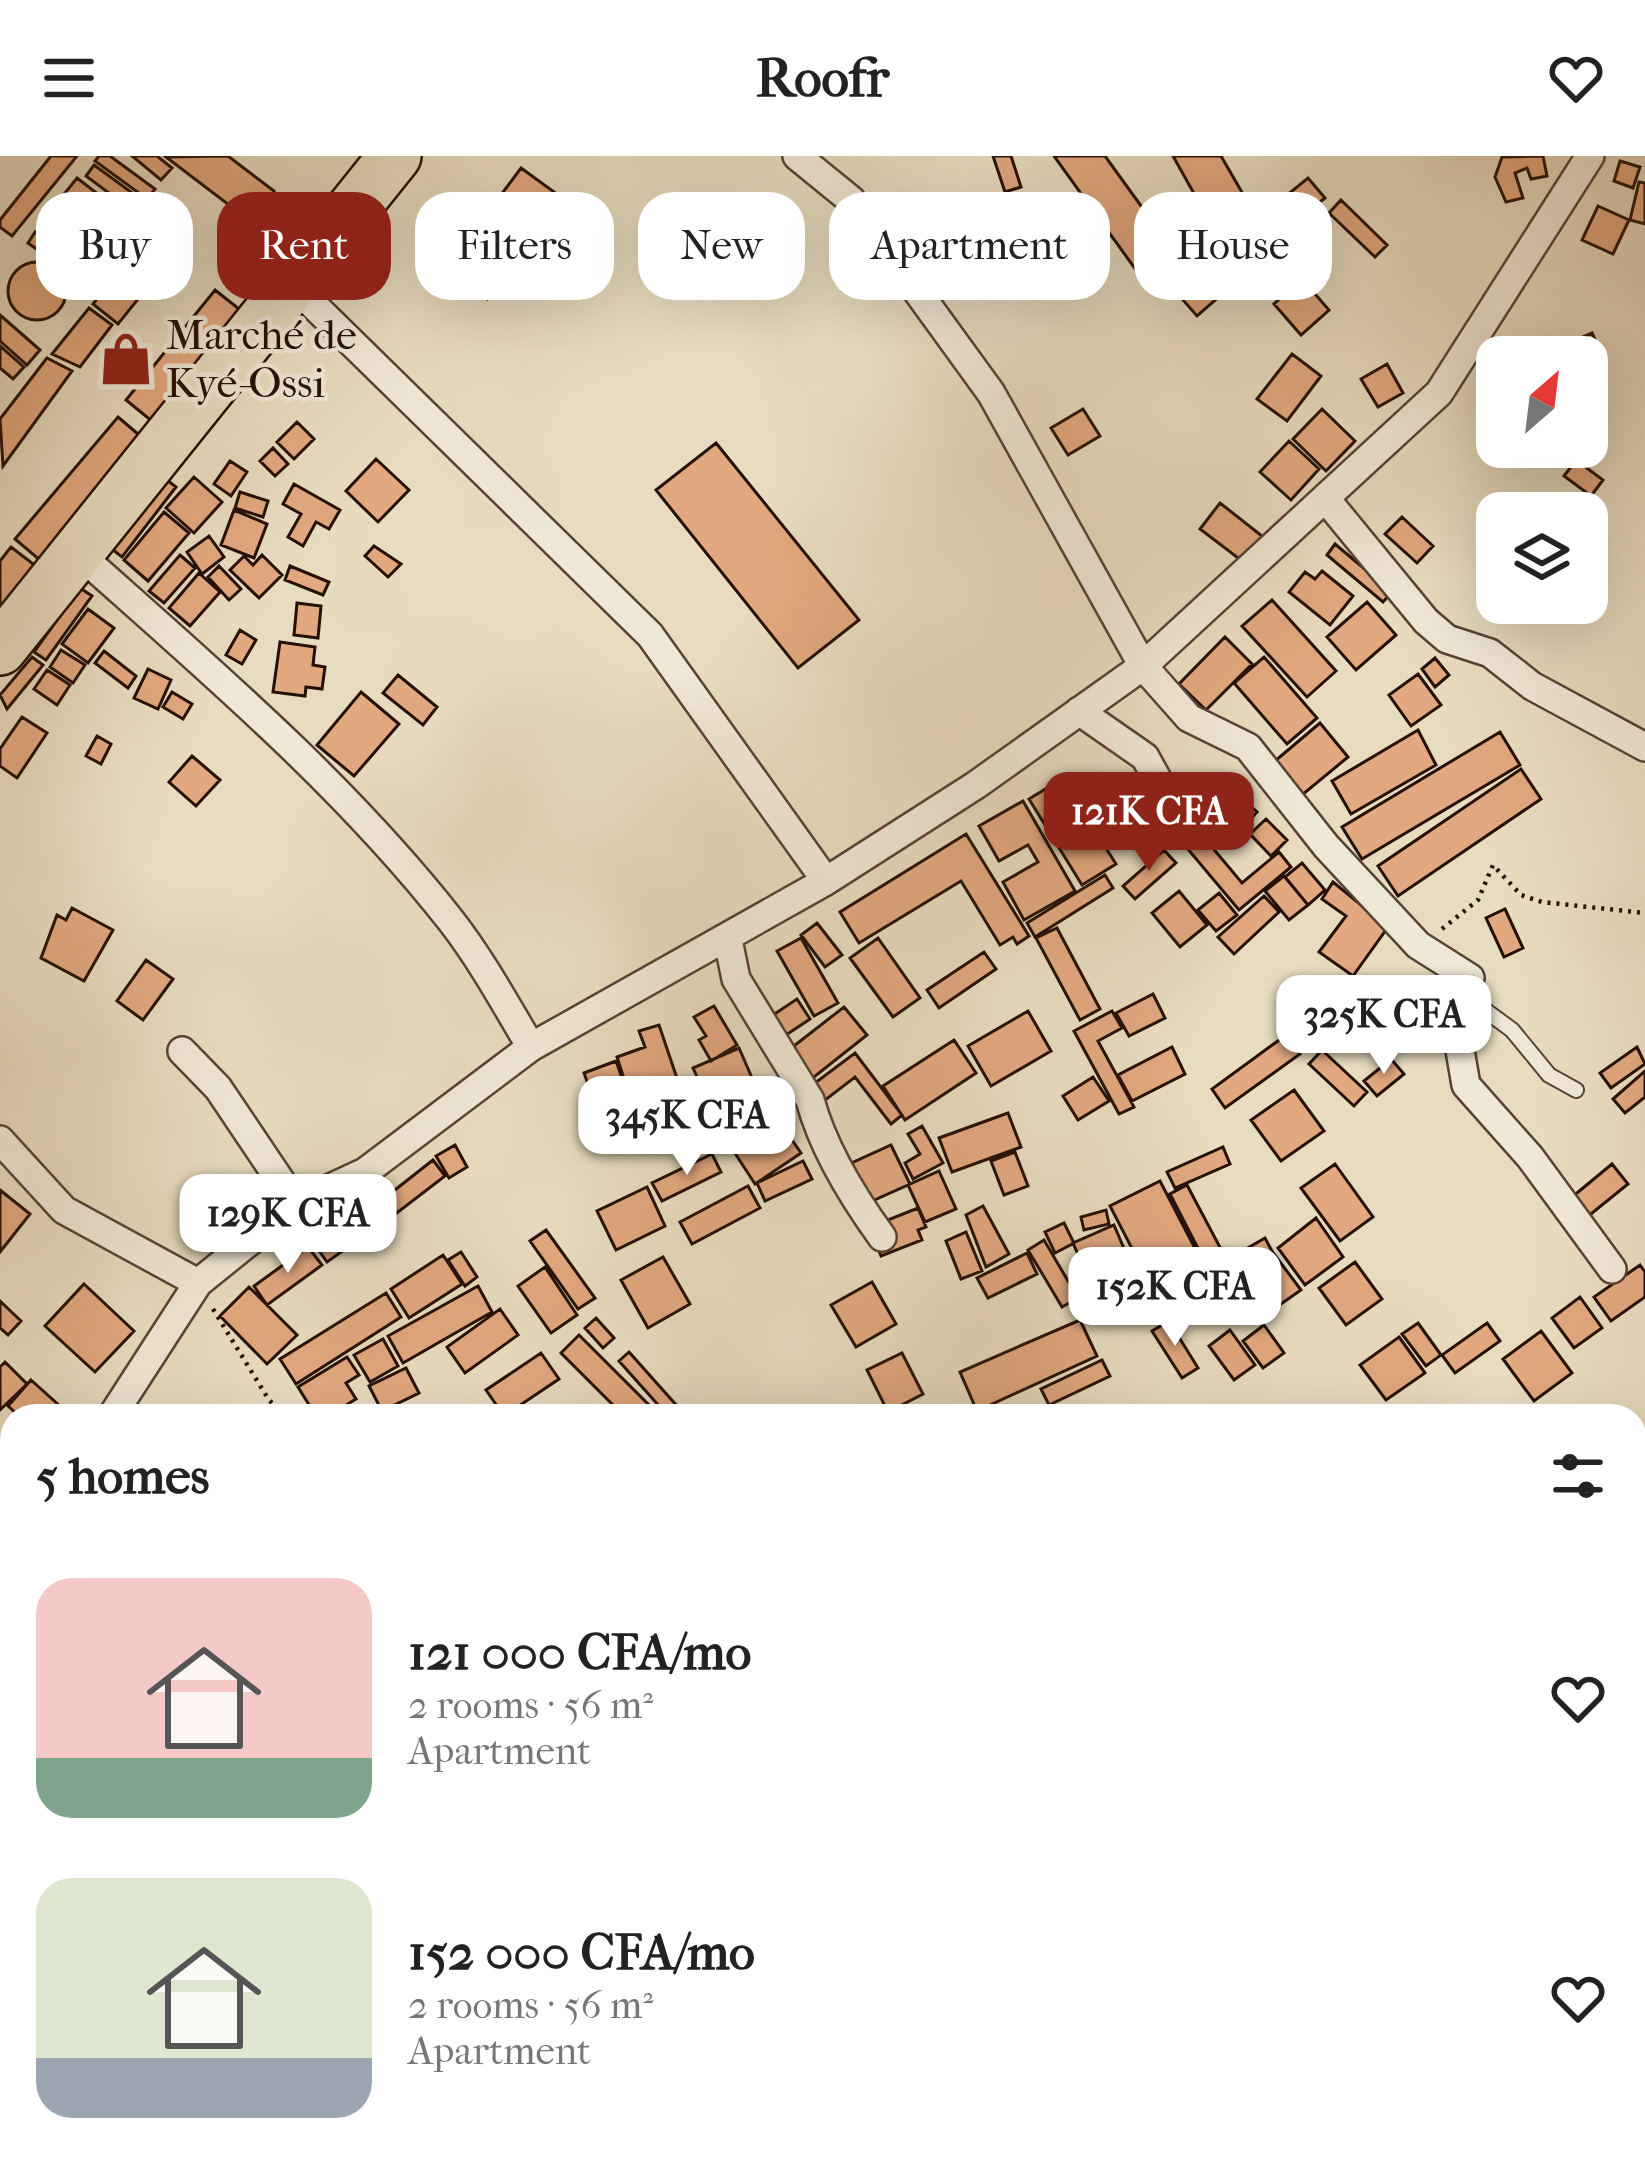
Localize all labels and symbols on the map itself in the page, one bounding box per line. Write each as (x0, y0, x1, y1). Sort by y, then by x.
place label: Marché de Kyé-Ossi (166, 311, 357, 408)
shop icon: Marché de Kyé-Ossi (97, 330, 155, 388)
north arrow (1476, 336, 1608, 468)
pin: 121K CFA (1025, 772, 1273, 874)
pin: 325K CFA (1260, 975, 1508, 1077)
pin: 345K CFA (563, 1076, 811, 1178)
pin: 129K CFA (164, 1174, 412, 1276)
pin: 152K CFA (1051, 1247, 1299, 1349)

